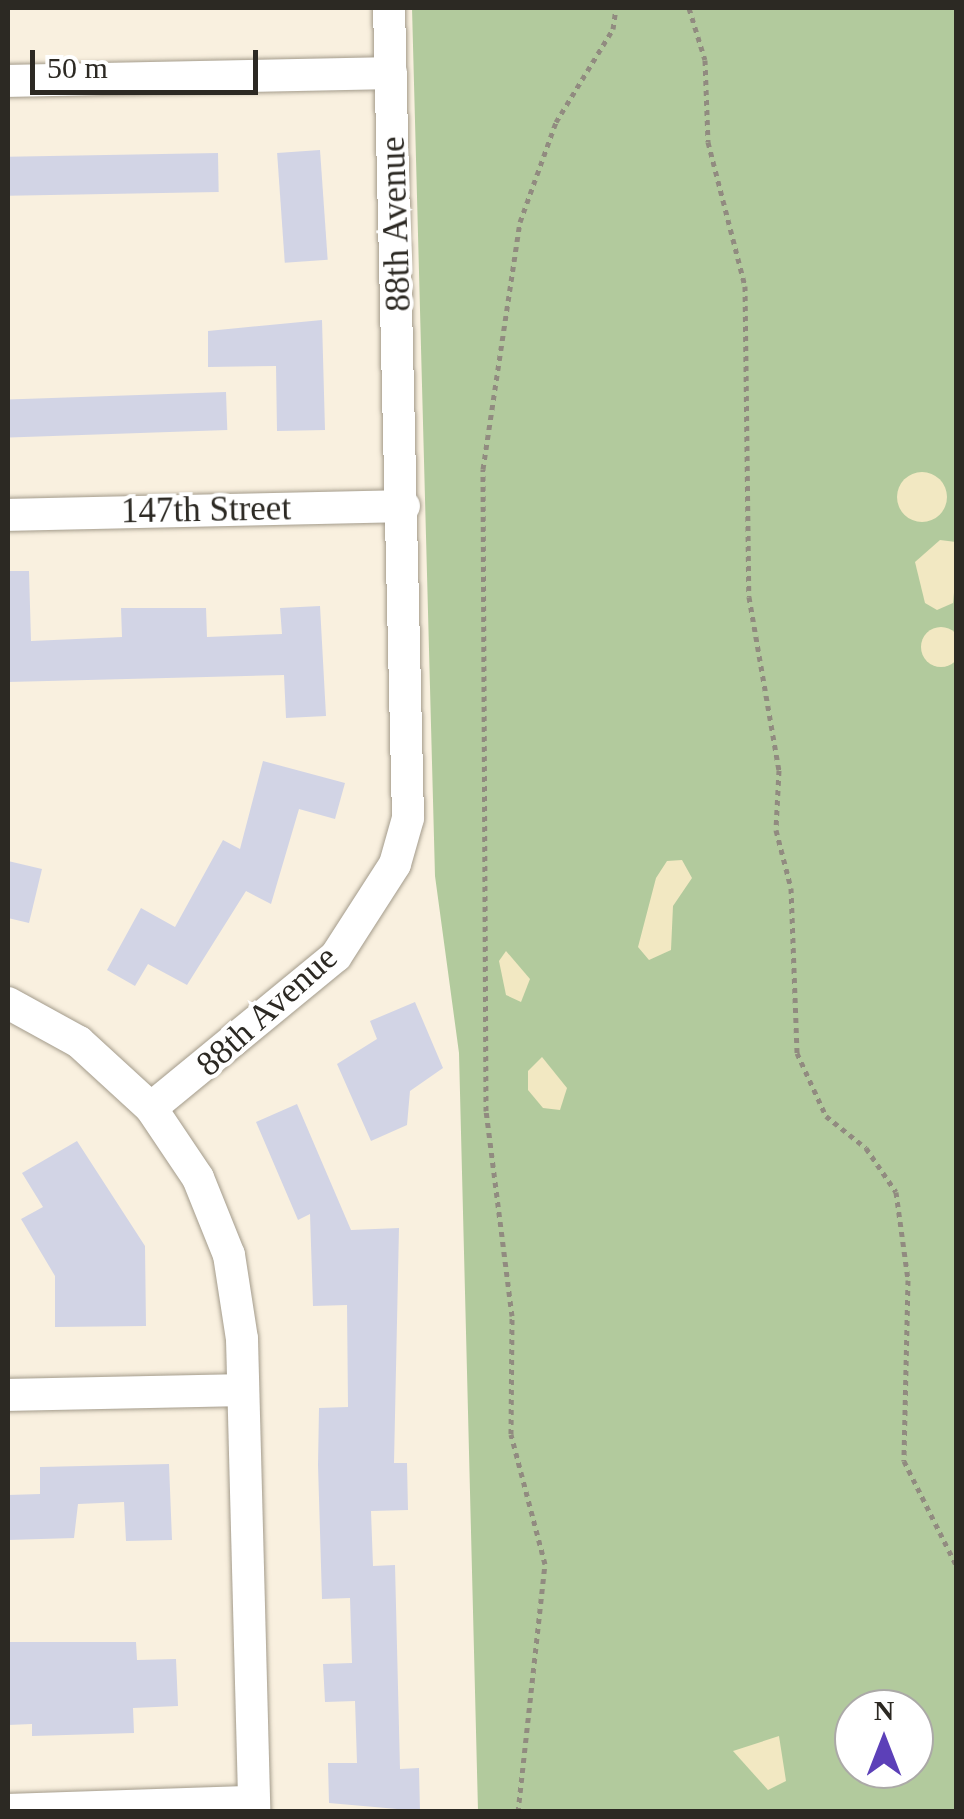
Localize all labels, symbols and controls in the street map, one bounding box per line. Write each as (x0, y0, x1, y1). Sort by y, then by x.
scale bar (35, 30, 262, 92)
text: 50 m (47, 51, 108, 84)
street label: 88th Avenue (372, 135, 420, 313)
street label: 147th Street (121, 488, 291, 532)
street label: 88th Avenue (187, 936, 347, 1086)
north arrow (834, 1689, 934, 1789)
text: N (874, 1695, 894, 1726)

